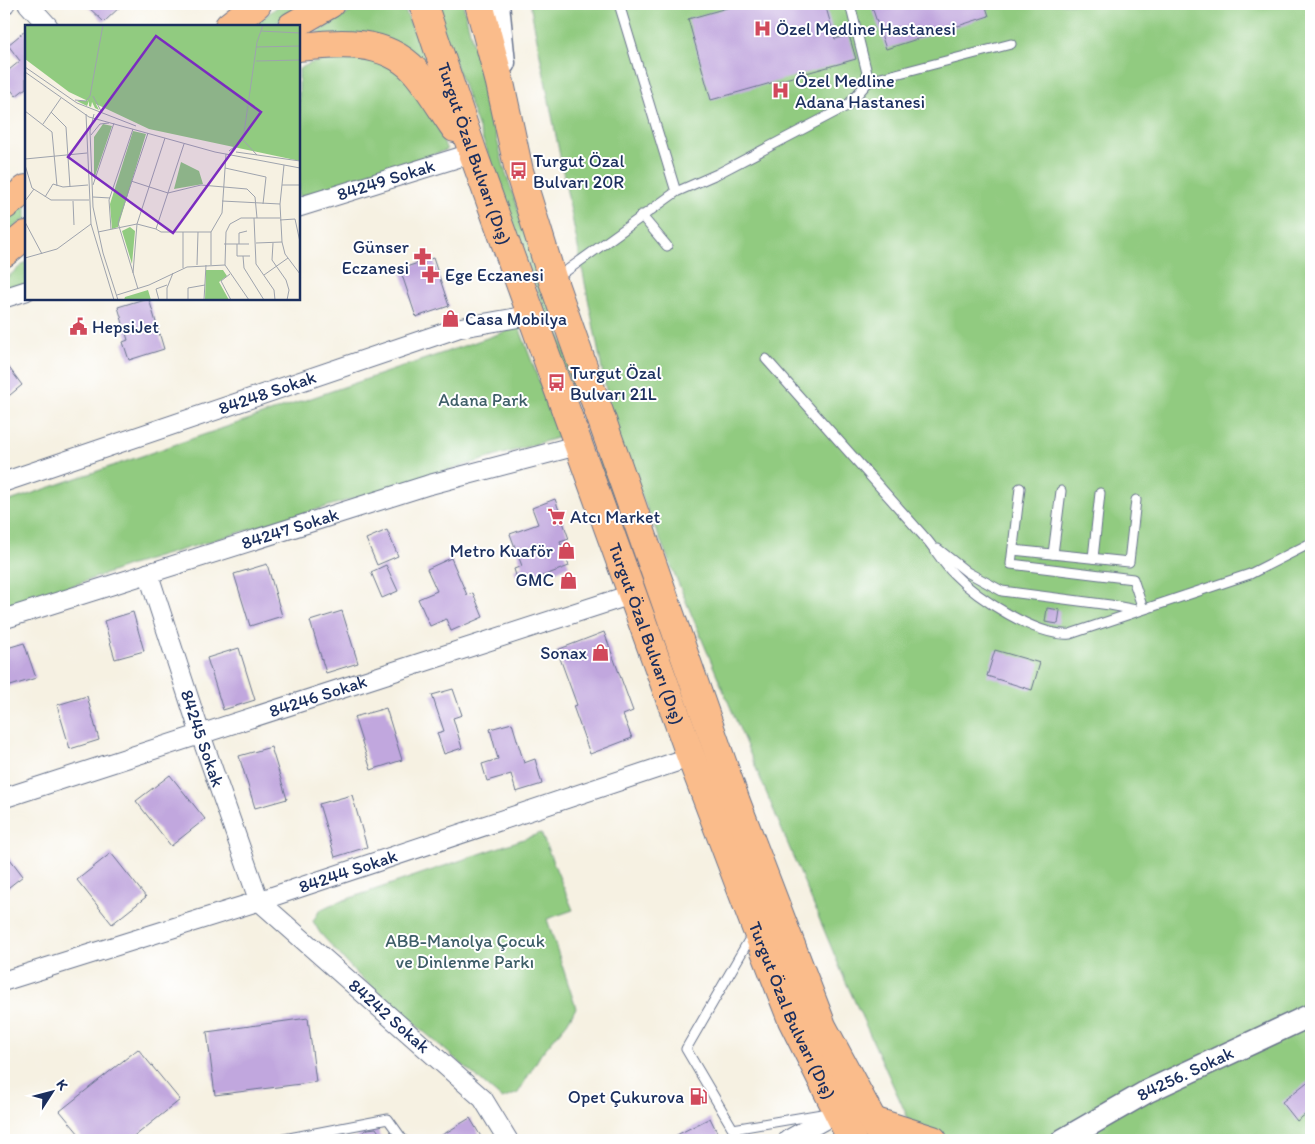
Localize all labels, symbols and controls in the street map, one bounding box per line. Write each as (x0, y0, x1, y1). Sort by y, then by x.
place label: Özel Medline Hastanesi (776, 18, 956, 40)
hospital icon: Özel Medline Hastanesi (752, 19, 772, 39)
inset map (25, 25, 300, 300)
street label: Turgut Özal Bulvarı (Dış) (432, 60, 516, 248)
place label: Özel Medline Adana Hastanesi (795, 70, 925, 113)
hospital icon: Özel Medline Adana Hastanesi (771, 81, 791, 101)
place label: Turgut Özal Bulvarı 20R (533, 150, 625, 193)
street label: 84249 Sokak (334, 155, 437, 206)
bus stop icon: Turgut Özal Bulvarı 20R (509, 161, 529, 181)
place label: Günser Eczanesi (342, 236, 410, 279)
pharmacy icon: Günser Eczanesi (413, 247, 433, 267)
place label: Ege Eczanesi (445, 264, 544, 286)
pharmacy icon: Ege Eczanesi (421, 265, 441, 285)
place label: Casa Mobilya (465, 308, 567, 330)
shop icon: Casa Mobilya (441, 309, 461, 329)
place label: HepsiJet (92, 316, 159, 338)
public building icon: HepsiJet (68, 317, 88, 337)
place label: Turgut Özal Bulvarı 21L (570, 362, 662, 405)
street label: 84248 Sokak (216, 366, 319, 419)
bus stop icon: Turgut Özal Bulvarı 21L (546, 373, 566, 393)
park label: Adana Park (438, 389, 528, 411)
street label: 84247 Sokak (239, 503, 341, 554)
place label: Atcı Market (570, 506, 661, 528)
supermarket icon: Atcı Market (546, 507, 566, 527)
place label: Metro Kuaför (450, 540, 554, 562)
street label: Turgut Özal Bulvarı (Dış) (604, 540, 689, 727)
shop icon: Metro Kuaför (557, 541, 577, 561)
place label: GMC (515, 569, 554, 591)
shop icon: GMC (558, 570, 578, 590)
place label: Sonax (540, 642, 587, 664)
shop icon: Sonax (591, 643, 611, 663)
street label: 84246 Sokak (266, 670, 369, 722)
street label: 84245 Sokak (176, 687, 229, 790)
street label: 84244 Sokak (296, 845, 400, 898)
street label: Turgut Özal Bulvarı (Dış) (744, 919, 841, 1102)
park label: ABB-Manolya Çocuk ve Dinlenme Parkı (385, 930, 545, 973)
street label: 84242 Sokak (344, 974, 434, 1058)
street label: 84256. Sokak (1133, 1042, 1237, 1106)
north arrow (28, 1066, 78, 1116)
text: K (53, 1076, 72, 1094)
place label: Opet Çukurova (568, 1086, 684, 1108)
fuel station icon: Opet Çukurova (688, 1087, 708, 1107)

